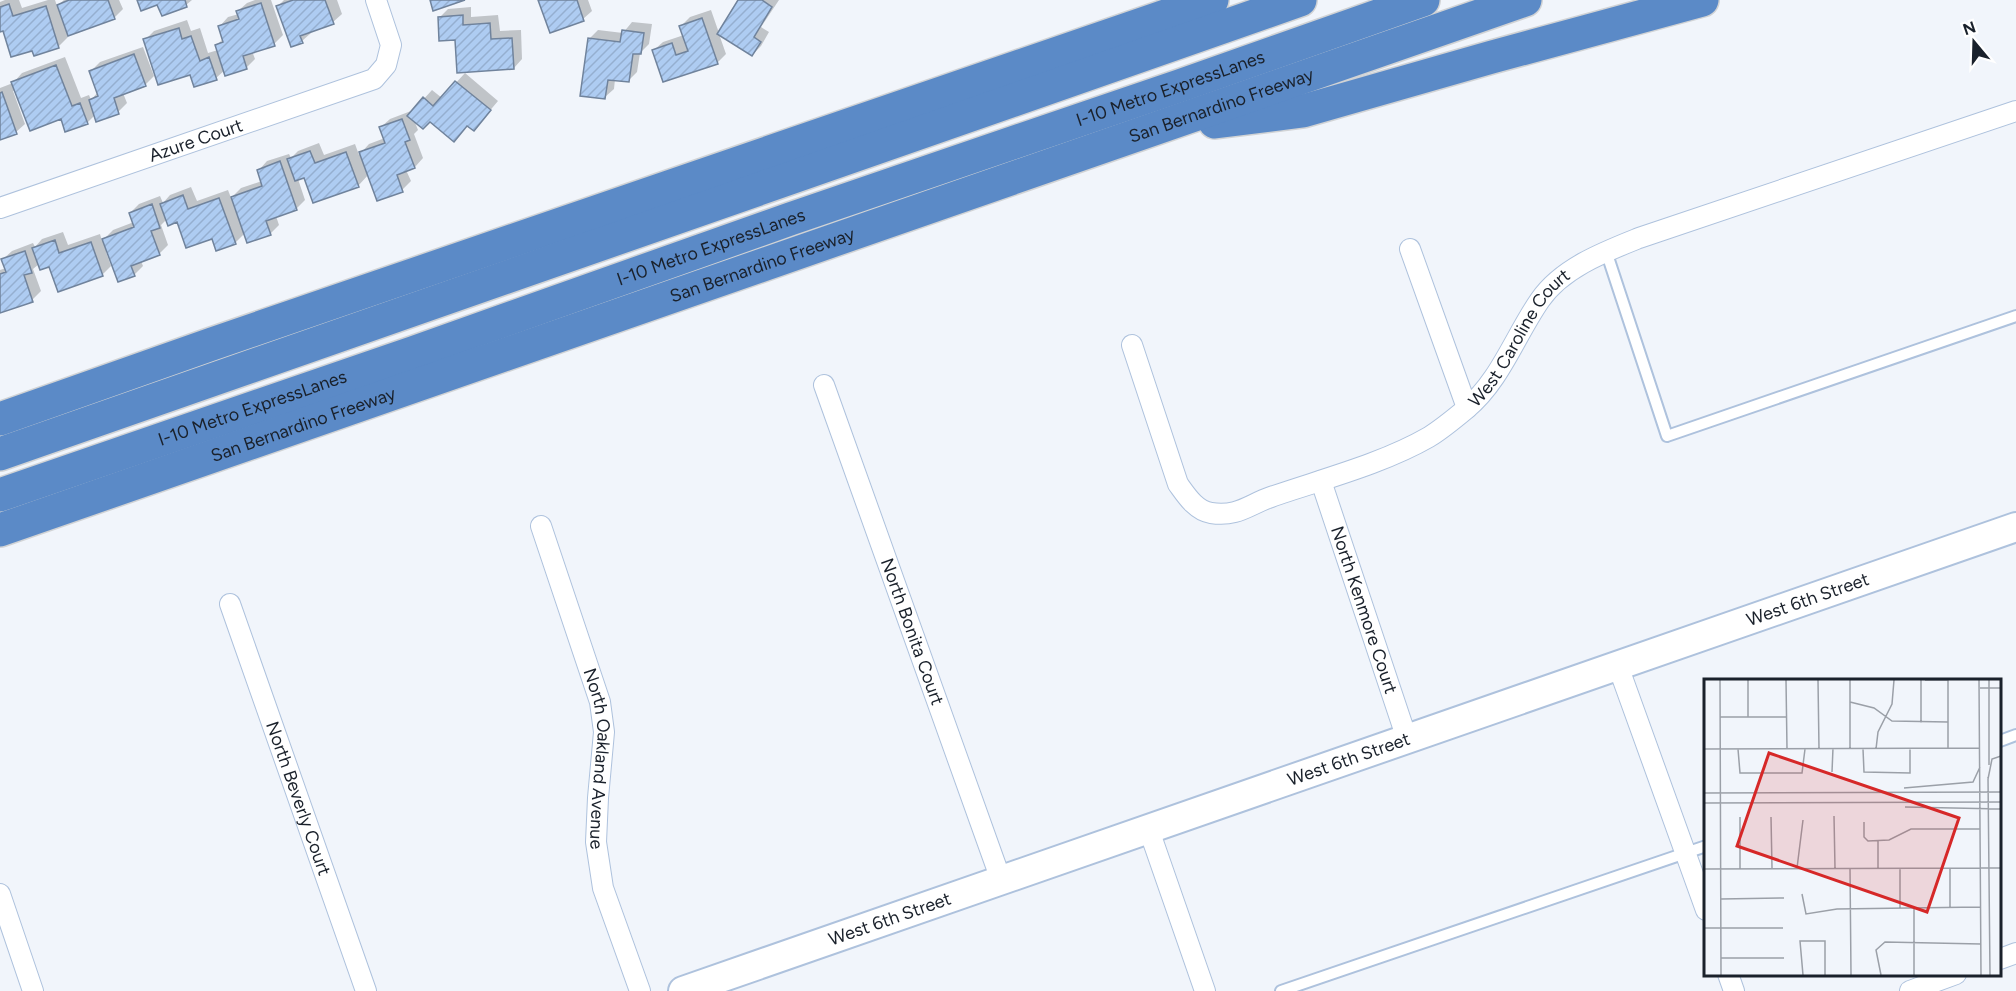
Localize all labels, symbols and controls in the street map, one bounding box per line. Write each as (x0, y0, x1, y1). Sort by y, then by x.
north arrow (1944, 12, 2004, 72)
text: N (1960, 17, 1978, 39)
street label: I-10 Metro ExpressLanes (1073, 46, 1268, 131)
street label: San Bernardino Freeway (1126, 63, 1317, 148)
street label: Azure Court (146, 114, 246, 167)
street label: I-10 Metro ExpressLanes (614, 204, 808, 291)
street label: San Bernardino Freeway (667, 223, 858, 307)
street label: West Caroline Court (1464, 264, 1574, 412)
street label: I-10 Metro ExpressLanes (155, 365, 350, 451)
street label: San Bernardino Freeway (208, 382, 399, 467)
street label: North Kenmore Court (1326, 524, 1402, 697)
street label: North Bonita Court (876, 555, 949, 708)
street label: West 6th Street (1744, 568, 1872, 631)
street label: North Oakland Avenue (578, 665, 615, 851)
inset map (1704, 679, 2001, 976)
street label: North Beverly Court (261, 718, 336, 878)
street label: West 6th Street (1285, 728, 1413, 791)
street label: West 6th Street (826, 888, 954, 950)

